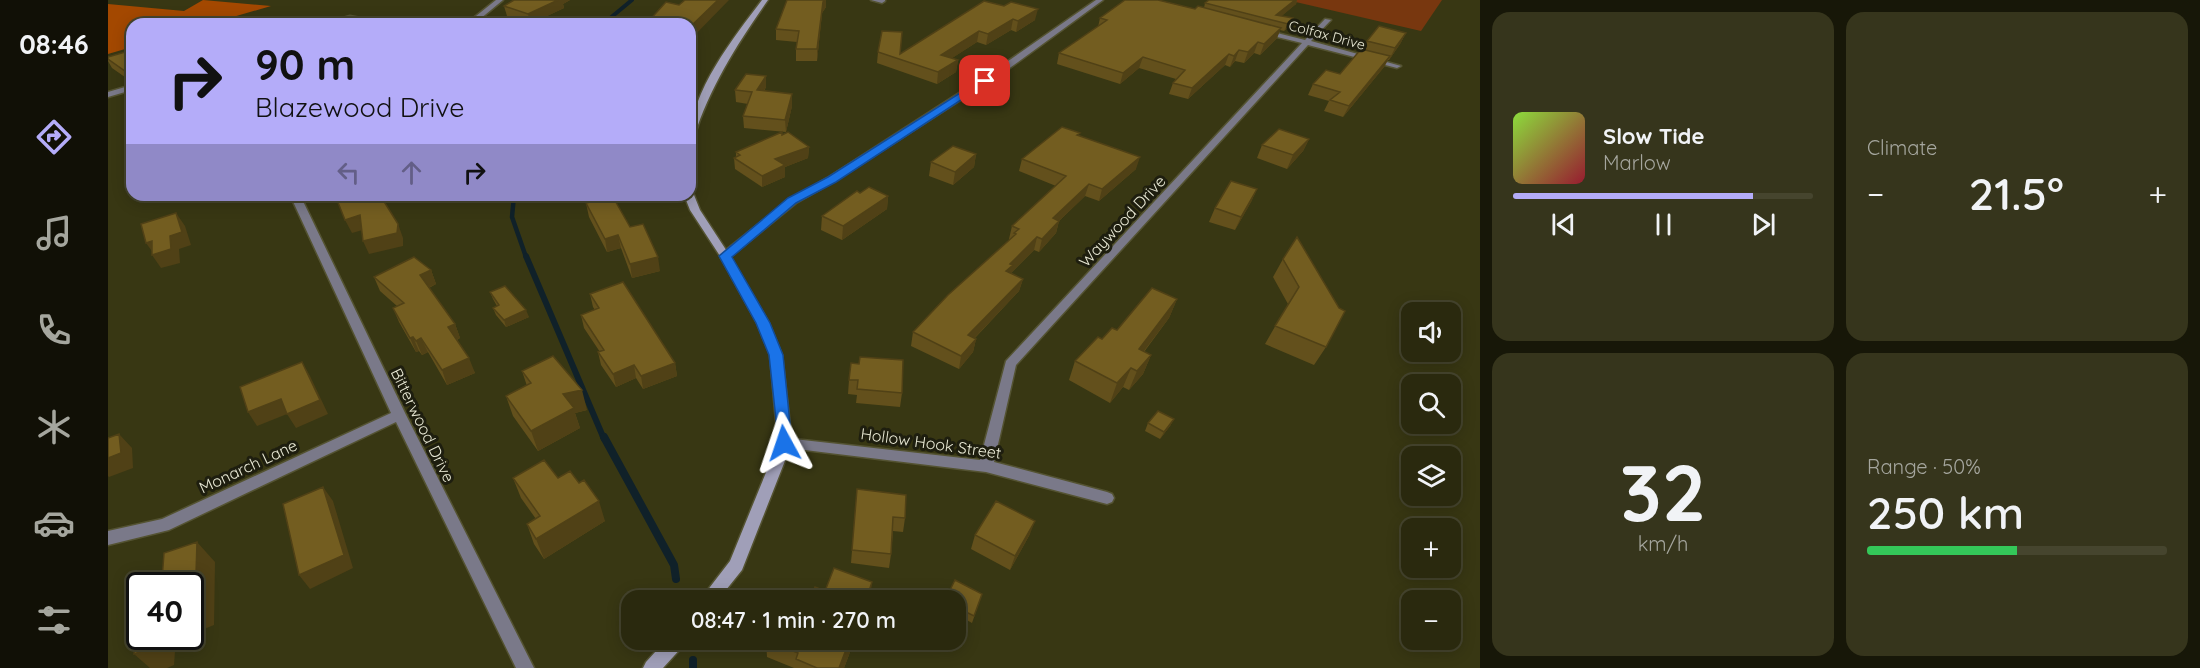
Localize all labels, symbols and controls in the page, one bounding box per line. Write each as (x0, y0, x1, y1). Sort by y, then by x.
street label: Colfax Drive (1287, 16, 1367, 54)
text: 08:46 (19, 27, 89, 61)
text: 90 m (255, 38, 355, 91)
icon: right (156, 42, 234, 120)
pin (959, 55, 1010, 106)
icon: arrive (968, 64, 1001, 97)
text: Blazewood Drive (255, 90, 465, 124)
icon: directions (33, 116, 75, 158)
text: Slow Tide (1603, 122, 1704, 150)
text: Climate (1867, 135, 1937, 160)
text: Marlow (1603, 150, 1671, 175)
icon: left (332, 156, 365, 189)
icon: ahead (395, 156, 428, 189)
icon: right (458, 156, 491, 189)
text: 21.5° (1969, 165, 2064, 221)
street label: Waywood Drive (1074, 171, 1170, 271)
text: − (1867, 173, 1884, 214)
text: + (2148, 173, 2167, 214)
icon: previous (1547, 208, 1580, 241)
icon: pause (1647, 208, 1680, 241)
icon: next (1747, 208, 1780, 241)
icon: music (33, 212, 75, 254)
map controls (1401, 302, 1461, 650)
button: sound (1401, 302, 1461, 362)
icon: phone (33, 309, 75, 351)
street label: Bitterwood Drive (387, 365, 459, 485)
button: search (1401, 374, 1461, 434)
icon: climate (33, 406, 75, 448)
position arrow (752, 411, 816, 475)
street label: Hollow Hook Street (859, 423, 1003, 463)
street label: Monarch Lane (196, 435, 300, 497)
text: 32 (1620, 443, 1706, 541)
button: layers (1401, 446, 1461, 506)
text: Range · 50% (1867, 454, 1981, 479)
text: 250 km (1867, 484, 2024, 540)
icon: car (33, 502, 75, 544)
button: + (1401, 518, 1461, 578)
text: km/h (1638, 531, 1688, 556)
speed limit sign: 40 (126, 572, 204, 650)
button: − (1401, 590, 1461, 650)
icon: filters (33, 599, 75, 641)
text: 08:47 · 1 min · 270 m (691, 606, 896, 634)

